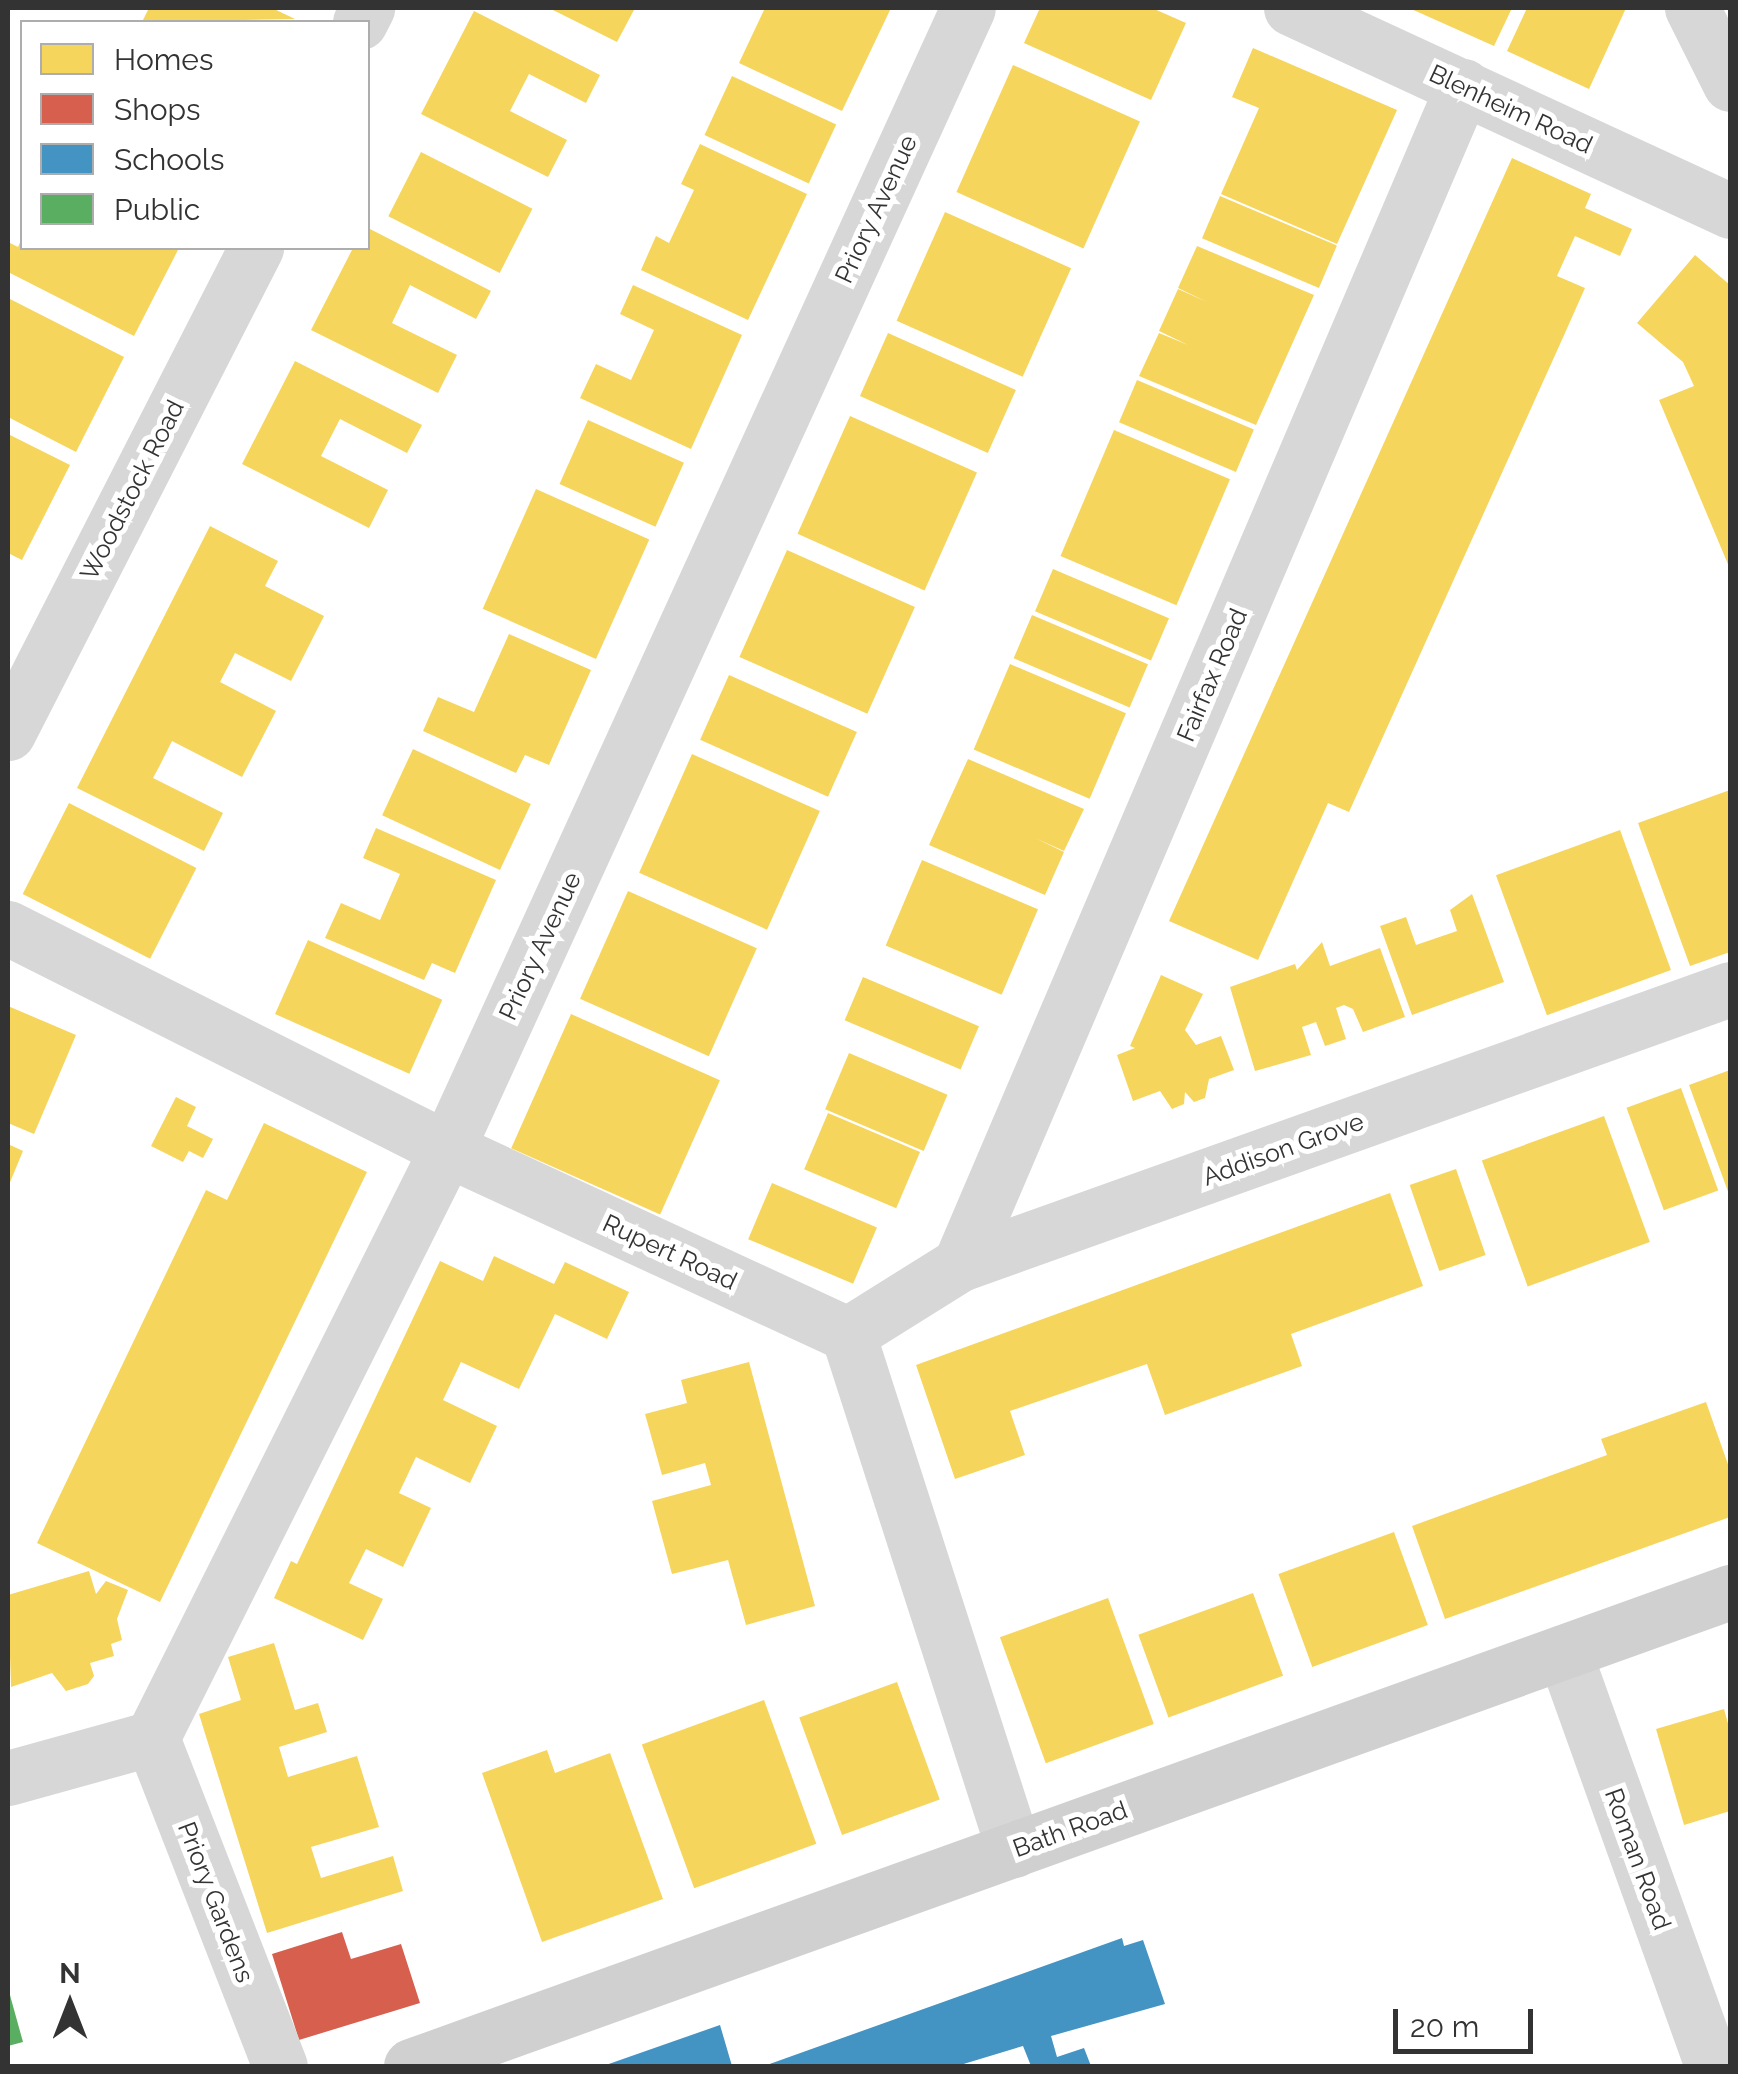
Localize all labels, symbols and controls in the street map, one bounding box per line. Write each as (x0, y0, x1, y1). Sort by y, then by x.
legend (20, 20, 370, 250)
text: Homes (114, 42, 213, 77)
street label: Blenheim Road (1425, 58, 1597, 160)
text: Shops (114, 92, 201, 127)
street label: Priory Avenue (828, 130, 924, 288)
text: Schools (114, 142, 225, 177)
text: Public (114, 192, 200, 227)
street label: Woodstock Road (74, 395, 190, 585)
street label: Fairfax Road (1171, 604, 1253, 746)
street label: Priory Avenue (492, 867, 588, 1025)
street label: Addison Grove (1198, 1106, 1368, 1192)
street label: Rupert Road (598, 1208, 742, 1296)
street label: Roman Road (1599, 1784, 1677, 1934)
street label: Bath Road (1009, 1794, 1131, 1864)
street label: Priory Gardens (172, 1817, 260, 1987)
north arrow (20, 1954, 120, 2054)
text: N (59, 1957, 81, 1990)
scale bar (1398, 1989, 1538, 2051)
text: 20 m (1410, 2009, 1479, 2044)

